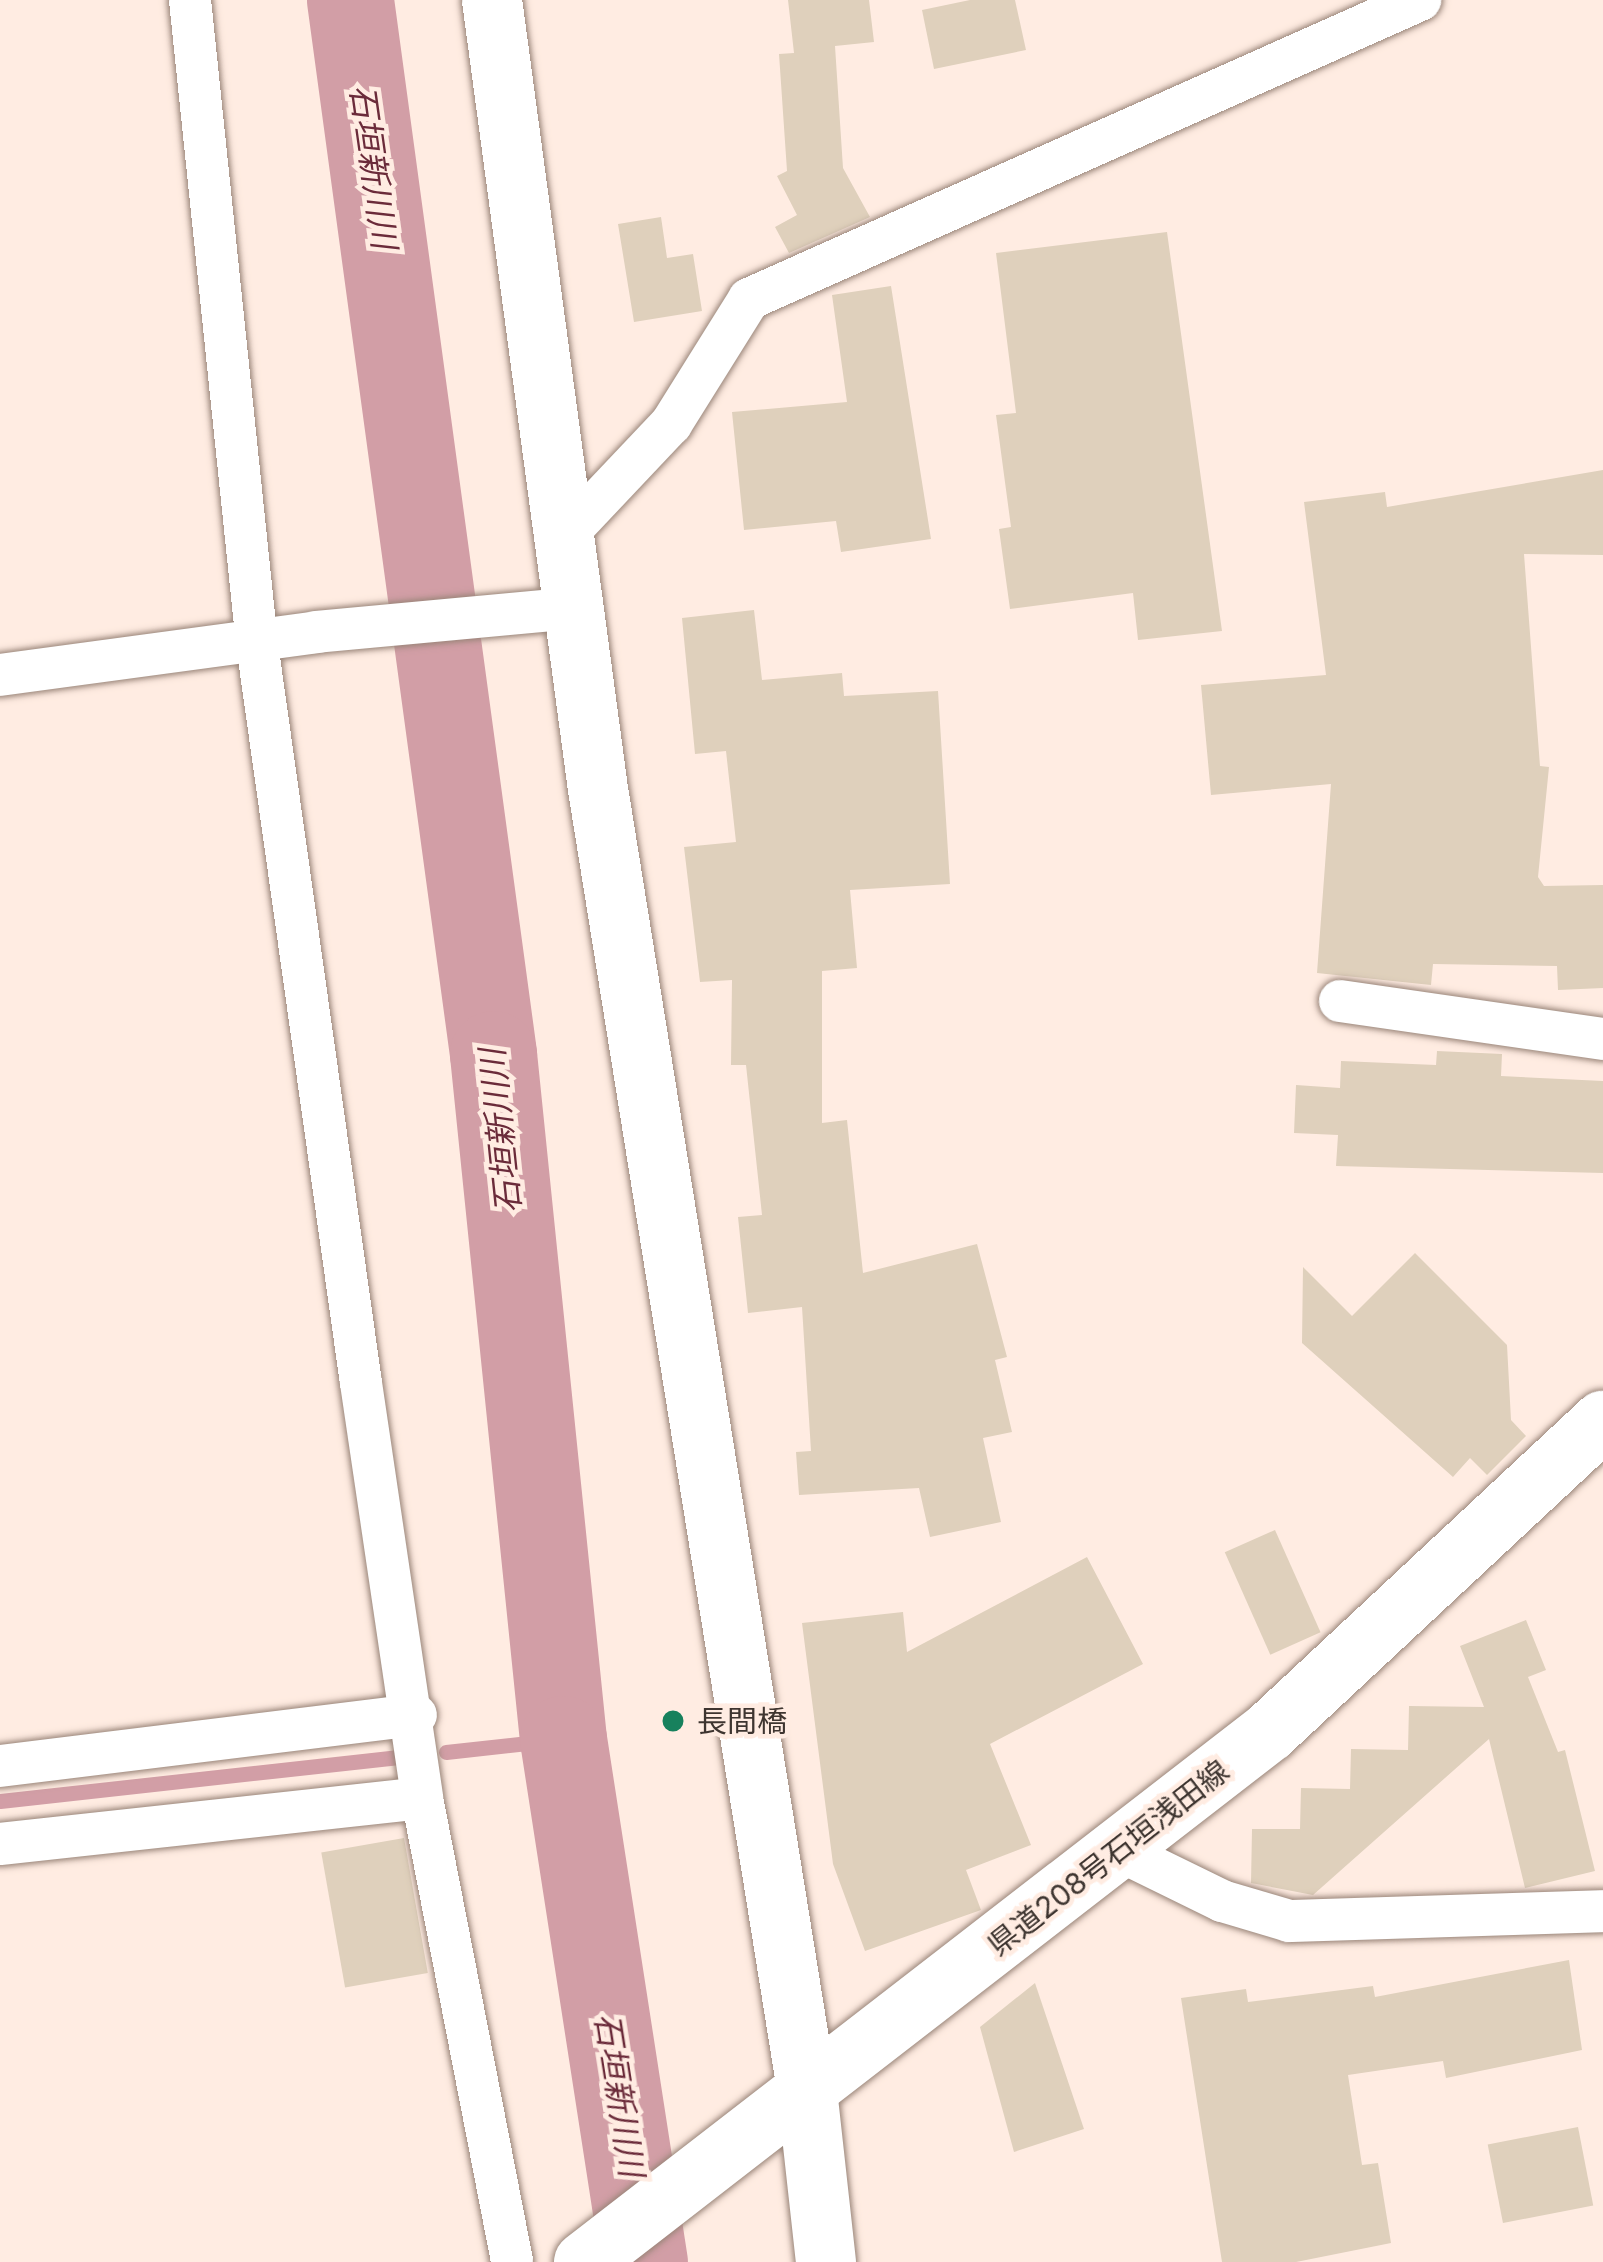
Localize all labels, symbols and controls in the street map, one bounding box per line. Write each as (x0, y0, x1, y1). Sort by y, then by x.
water label: 石垣新川川 (342, 83, 404, 251)
water label: 石垣新川川 (473, 1047, 529, 1215)
place label: 長間橋 (697, 1703, 787, 1739)
marker: 長間橋 (660, 1708, 686, 1734)
street label: 県道208号石垣浅田線 (980, 1753, 1236, 1963)
water label: 石垣新川川 (587, 2010, 651, 2180)

